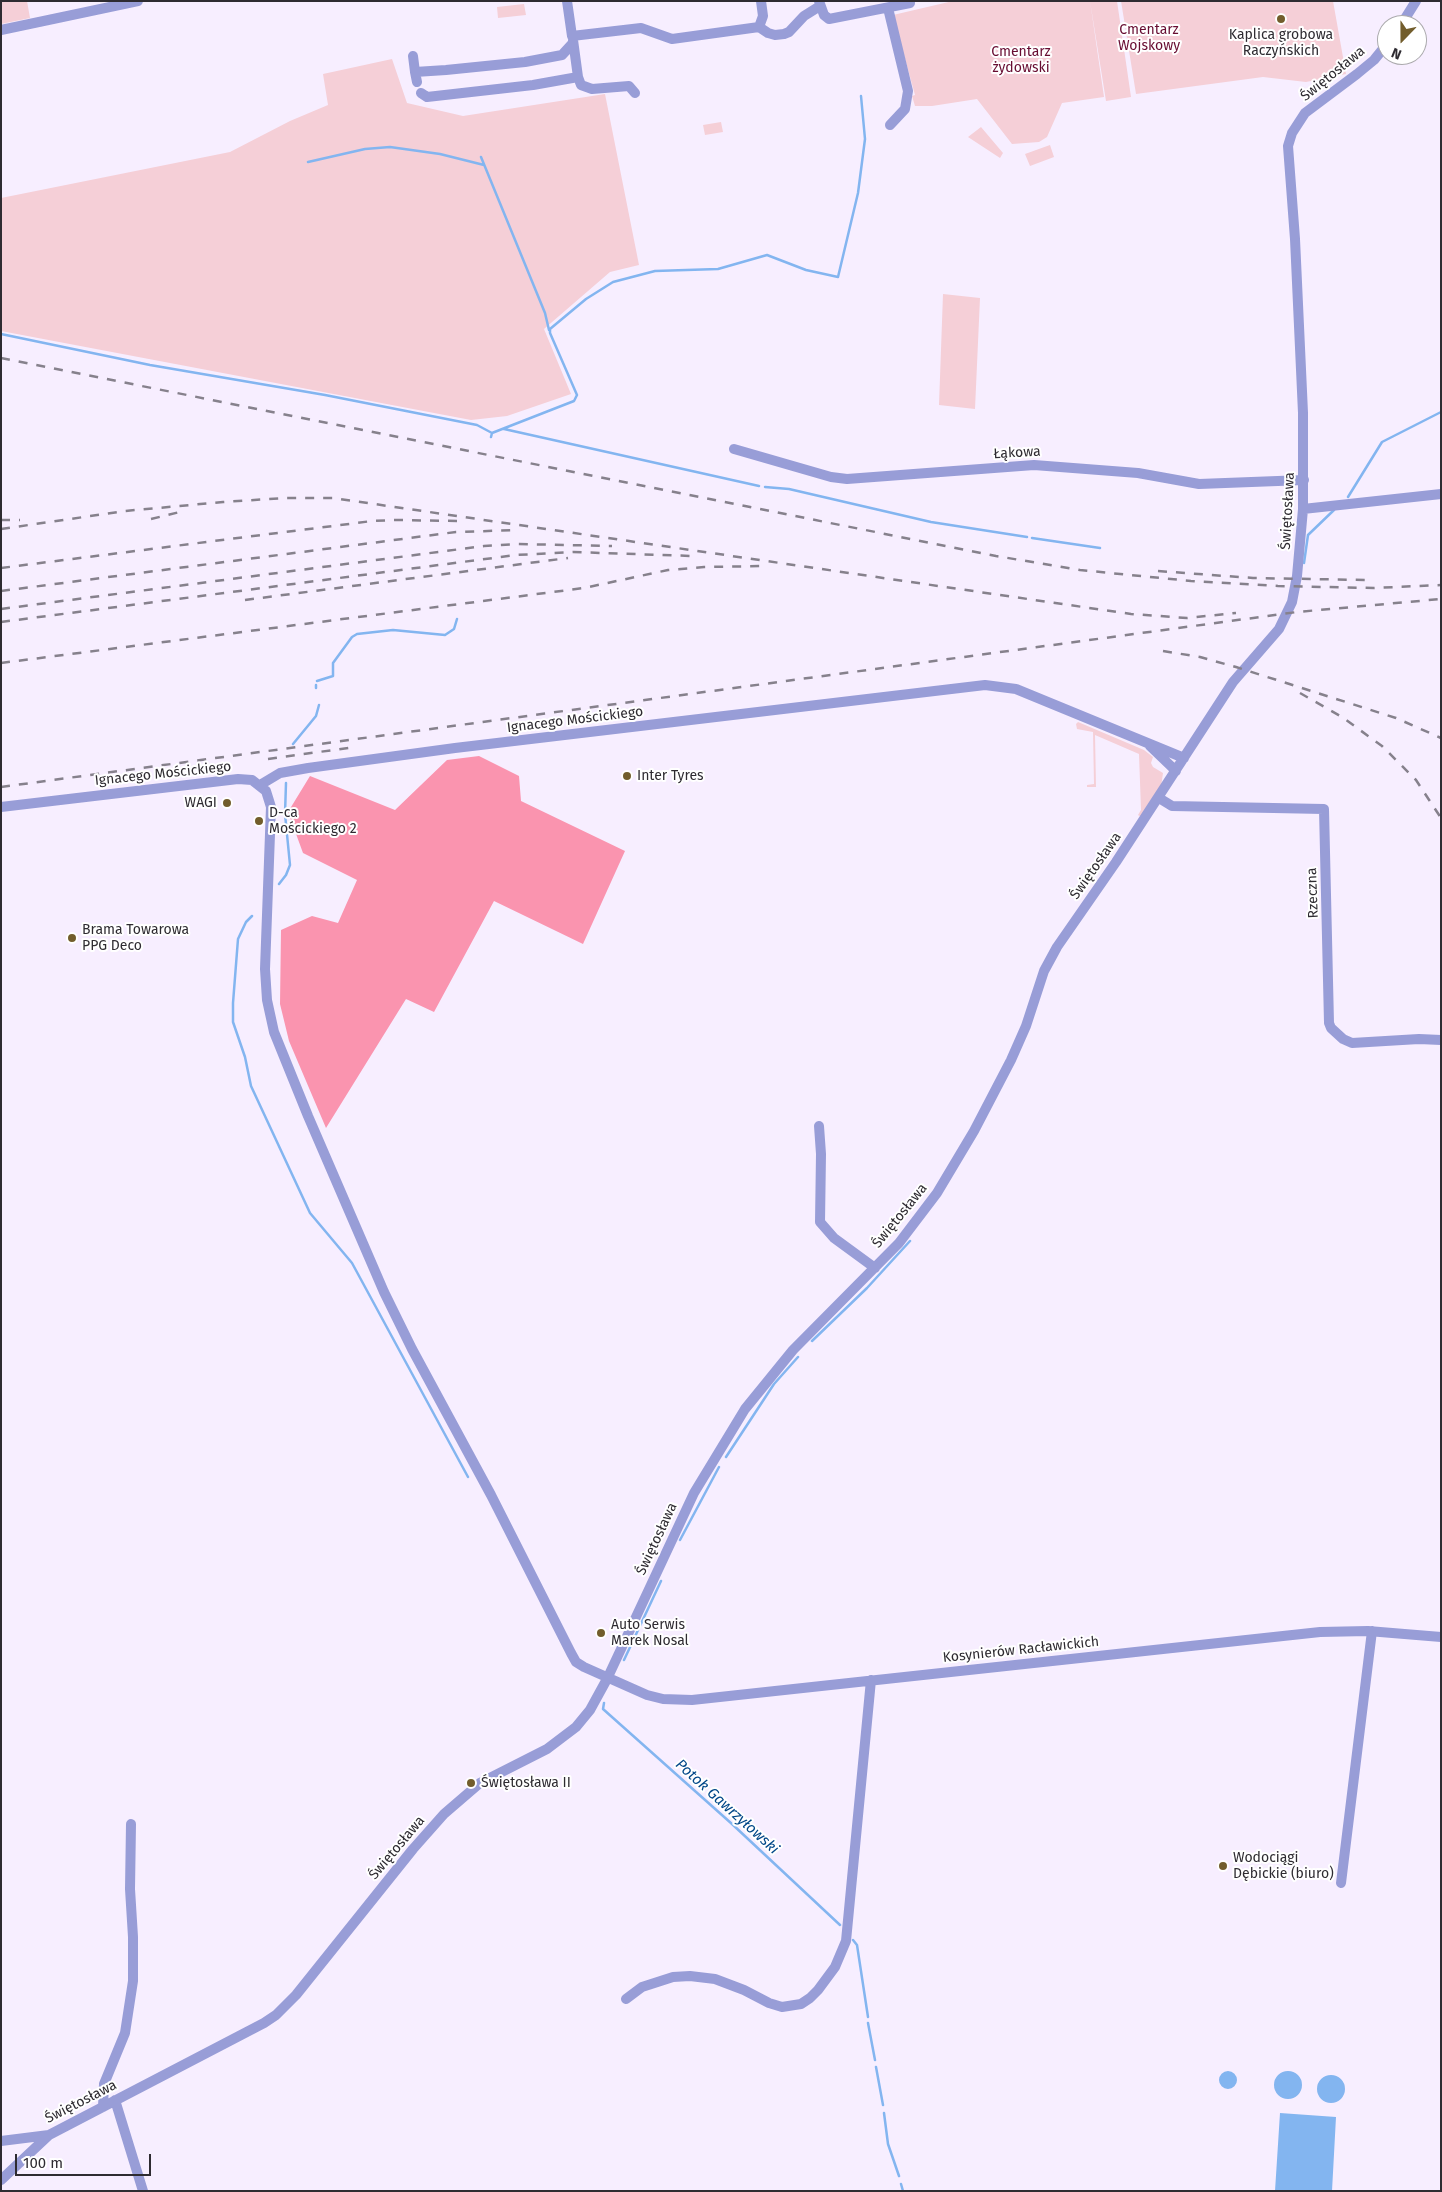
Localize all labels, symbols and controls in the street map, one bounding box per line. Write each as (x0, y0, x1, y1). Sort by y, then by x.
marker: Kaplica grobowa Raczyńskich (1275, 13, 1287, 25)
north arrow (1377, 15, 1427, 65)
park label: Cmentarz Wojskowy (1118, 22, 1180, 54)
place label: Kaplica grobowa Raczyńskich (1229, 27, 1333, 59)
street label: Świętosława (1297, 43, 1369, 105)
park label: Cmentarz żydowski (991, 44, 1051, 76)
text: N (1389, 44, 1404, 63)
street label: Łąkowa (993, 443, 1041, 463)
street label: Świętosława (1278, 472, 1298, 550)
street label: Ignacego Mościckiego (506, 703, 644, 737)
street label: Ignacego Mościckiego (94, 758, 232, 790)
place label: Inter Tyres (637, 768, 704, 784)
marker: Inter Tyres (621, 770, 633, 782)
place label: WAGI (185, 795, 217, 811)
marker: WAGI (221, 797, 233, 809)
place label: D-ca Mościckiego 2 (269, 805, 357, 838)
marker: D-ca Mościckiego 2 (253, 815, 265, 827)
street label: Świętosława (1067, 829, 1125, 903)
street label: Rzeczna (1304, 867, 1322, 919)
place label: Brama Towarowa PPG Deco (82, 922, 189, 954)
marker: Brama Towarowa PPG Deco (66, 932, 78, 944)
street label: Świętosława (869, 1180, 931, 1252)
street label: Świętosława (633, 1500, 681, 1578)
place label: Auto Serwis Marek Nosal (611, 1617, 689, 1650)
marker: Auto Serwis Marek Nosal (595, 1627, 607, 1639)
street label: Kosynierów Racławickich (942, 1633, 1100, 1667)
water label: Potok Gawrzyłowski (671, 1756, 783, 1858)
place label: Świętosława II (481, 1775, 571, 1791)
marker: Świętosława II (465, 1777, 477, 1789)
street label: Świętosława (366, 1813, 428, 1883)
place label: Wodociągi Dębickie (biuro) (1233, 1850, 1334, 1882)
marker: Wodociągi Dębickie (biuro) (1217, 1860, 1229, 1872)
street label: Świętosława (42, 2077, 120, 2127)
scale bar (18, 2144, 154, 2176)
text: 100 m (23, 2154, 63, 2172)

